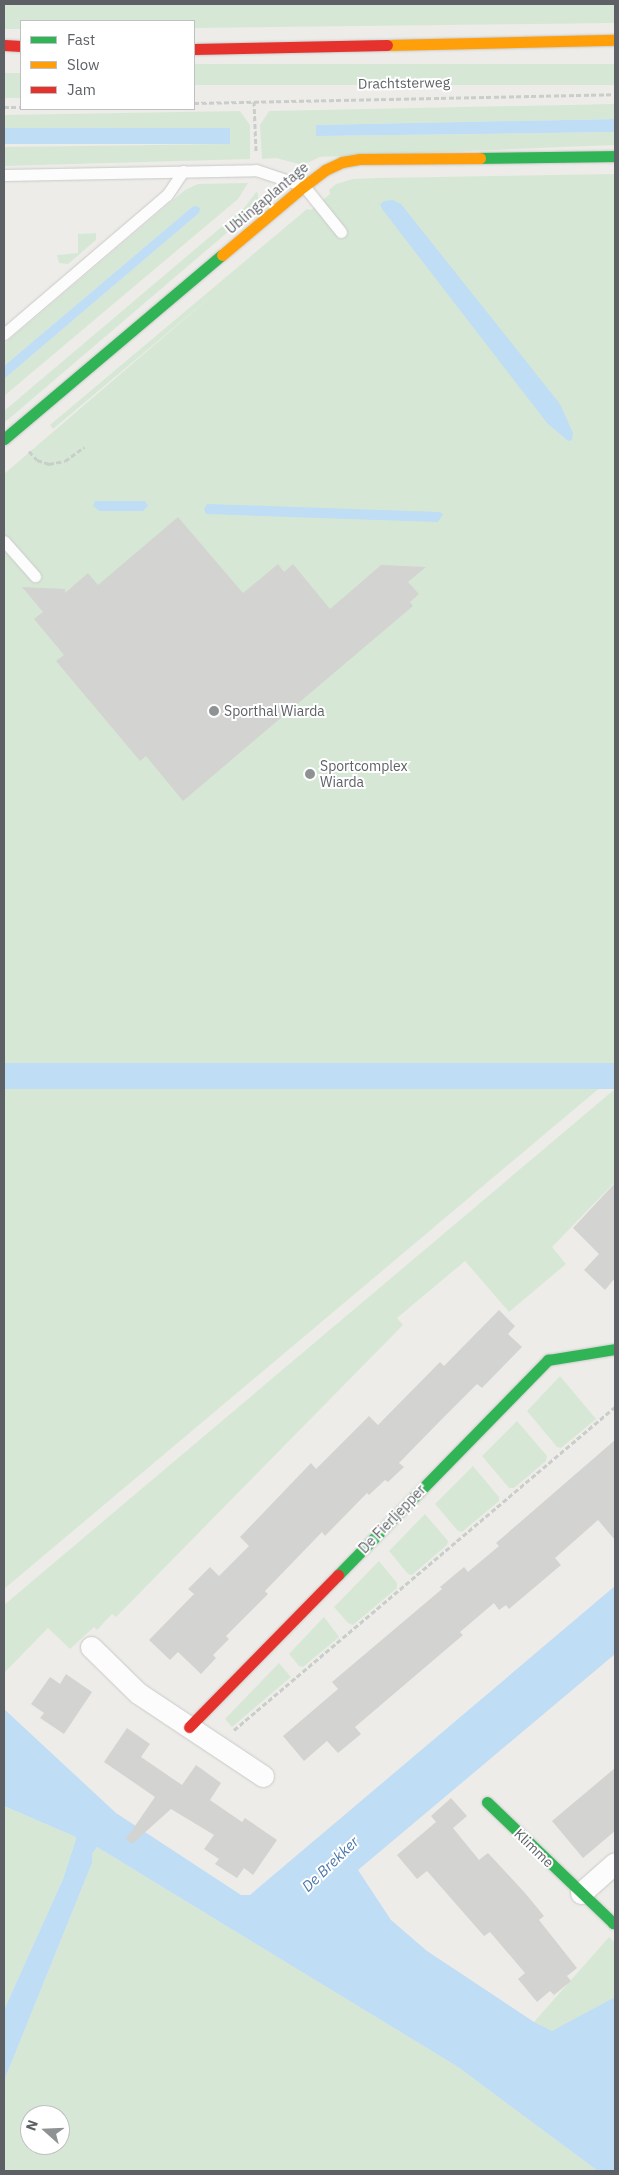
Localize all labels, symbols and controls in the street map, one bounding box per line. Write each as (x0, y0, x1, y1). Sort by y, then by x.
legend (20, 20, 195, 110)
text: Fast (67, 30, 95, 49)
text: Slow (67, 55, 100, 74)
street label: Drachtsterweg (358, 74, 450, 92)
text: Jam (67, 80, 96, 99)
street label: Ublingaplantage (222, 159, 312, 237)
place label: Sporthal Wiarda (224, 703, 325, 719)
marker: Sporthal Wiarda (208, 705, 220, 717)
place label: Sportcomplex Wiarda (320, 758, 408, 790)
marker: Sportcomplex Wiarda (304, 768, 316, 780)
street label: De Fierljepper (355, 1481, 429, 1557)
street label: Klimme (511, 1825, 557, 1871)
water label: De Brekker (298, 1833, 362, 1895)
north arrow (20, 2105, 70, 2155)
text: N (22, 2117, 42, 2133)

